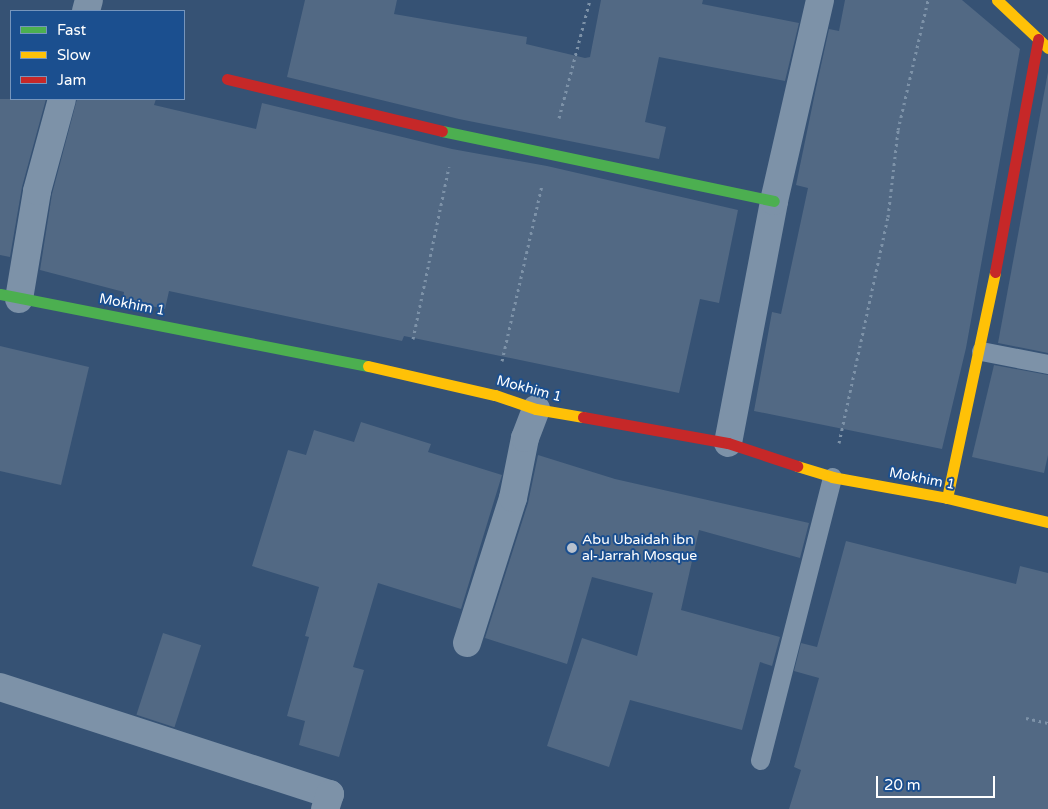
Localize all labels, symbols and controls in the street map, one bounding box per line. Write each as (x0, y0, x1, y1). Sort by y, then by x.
legend (10, 10, 185, 100)
text: Fast (57, 21, 86, 39)
text: Slow (57, 46, 91, 64)
text: Jam (57, 71, 86, 89)
street label: Mokhim 1 (98, 290, 166, 320)
street label: Mokhim 1 (495, 372, 563, 406)
street label: Mokhim 1 (888, 464, 956, 494)
place label: Abu Ubaidah ibn al-Jarrah Mosque (582, 532, 697, 564)
marker: Abu Ubaidah ibn al-Jarrah Mosque (566, 542, 578, 554)
scale bar (878, 766, 997, 798)
text: 20 m (884, 776, 921, 794)

